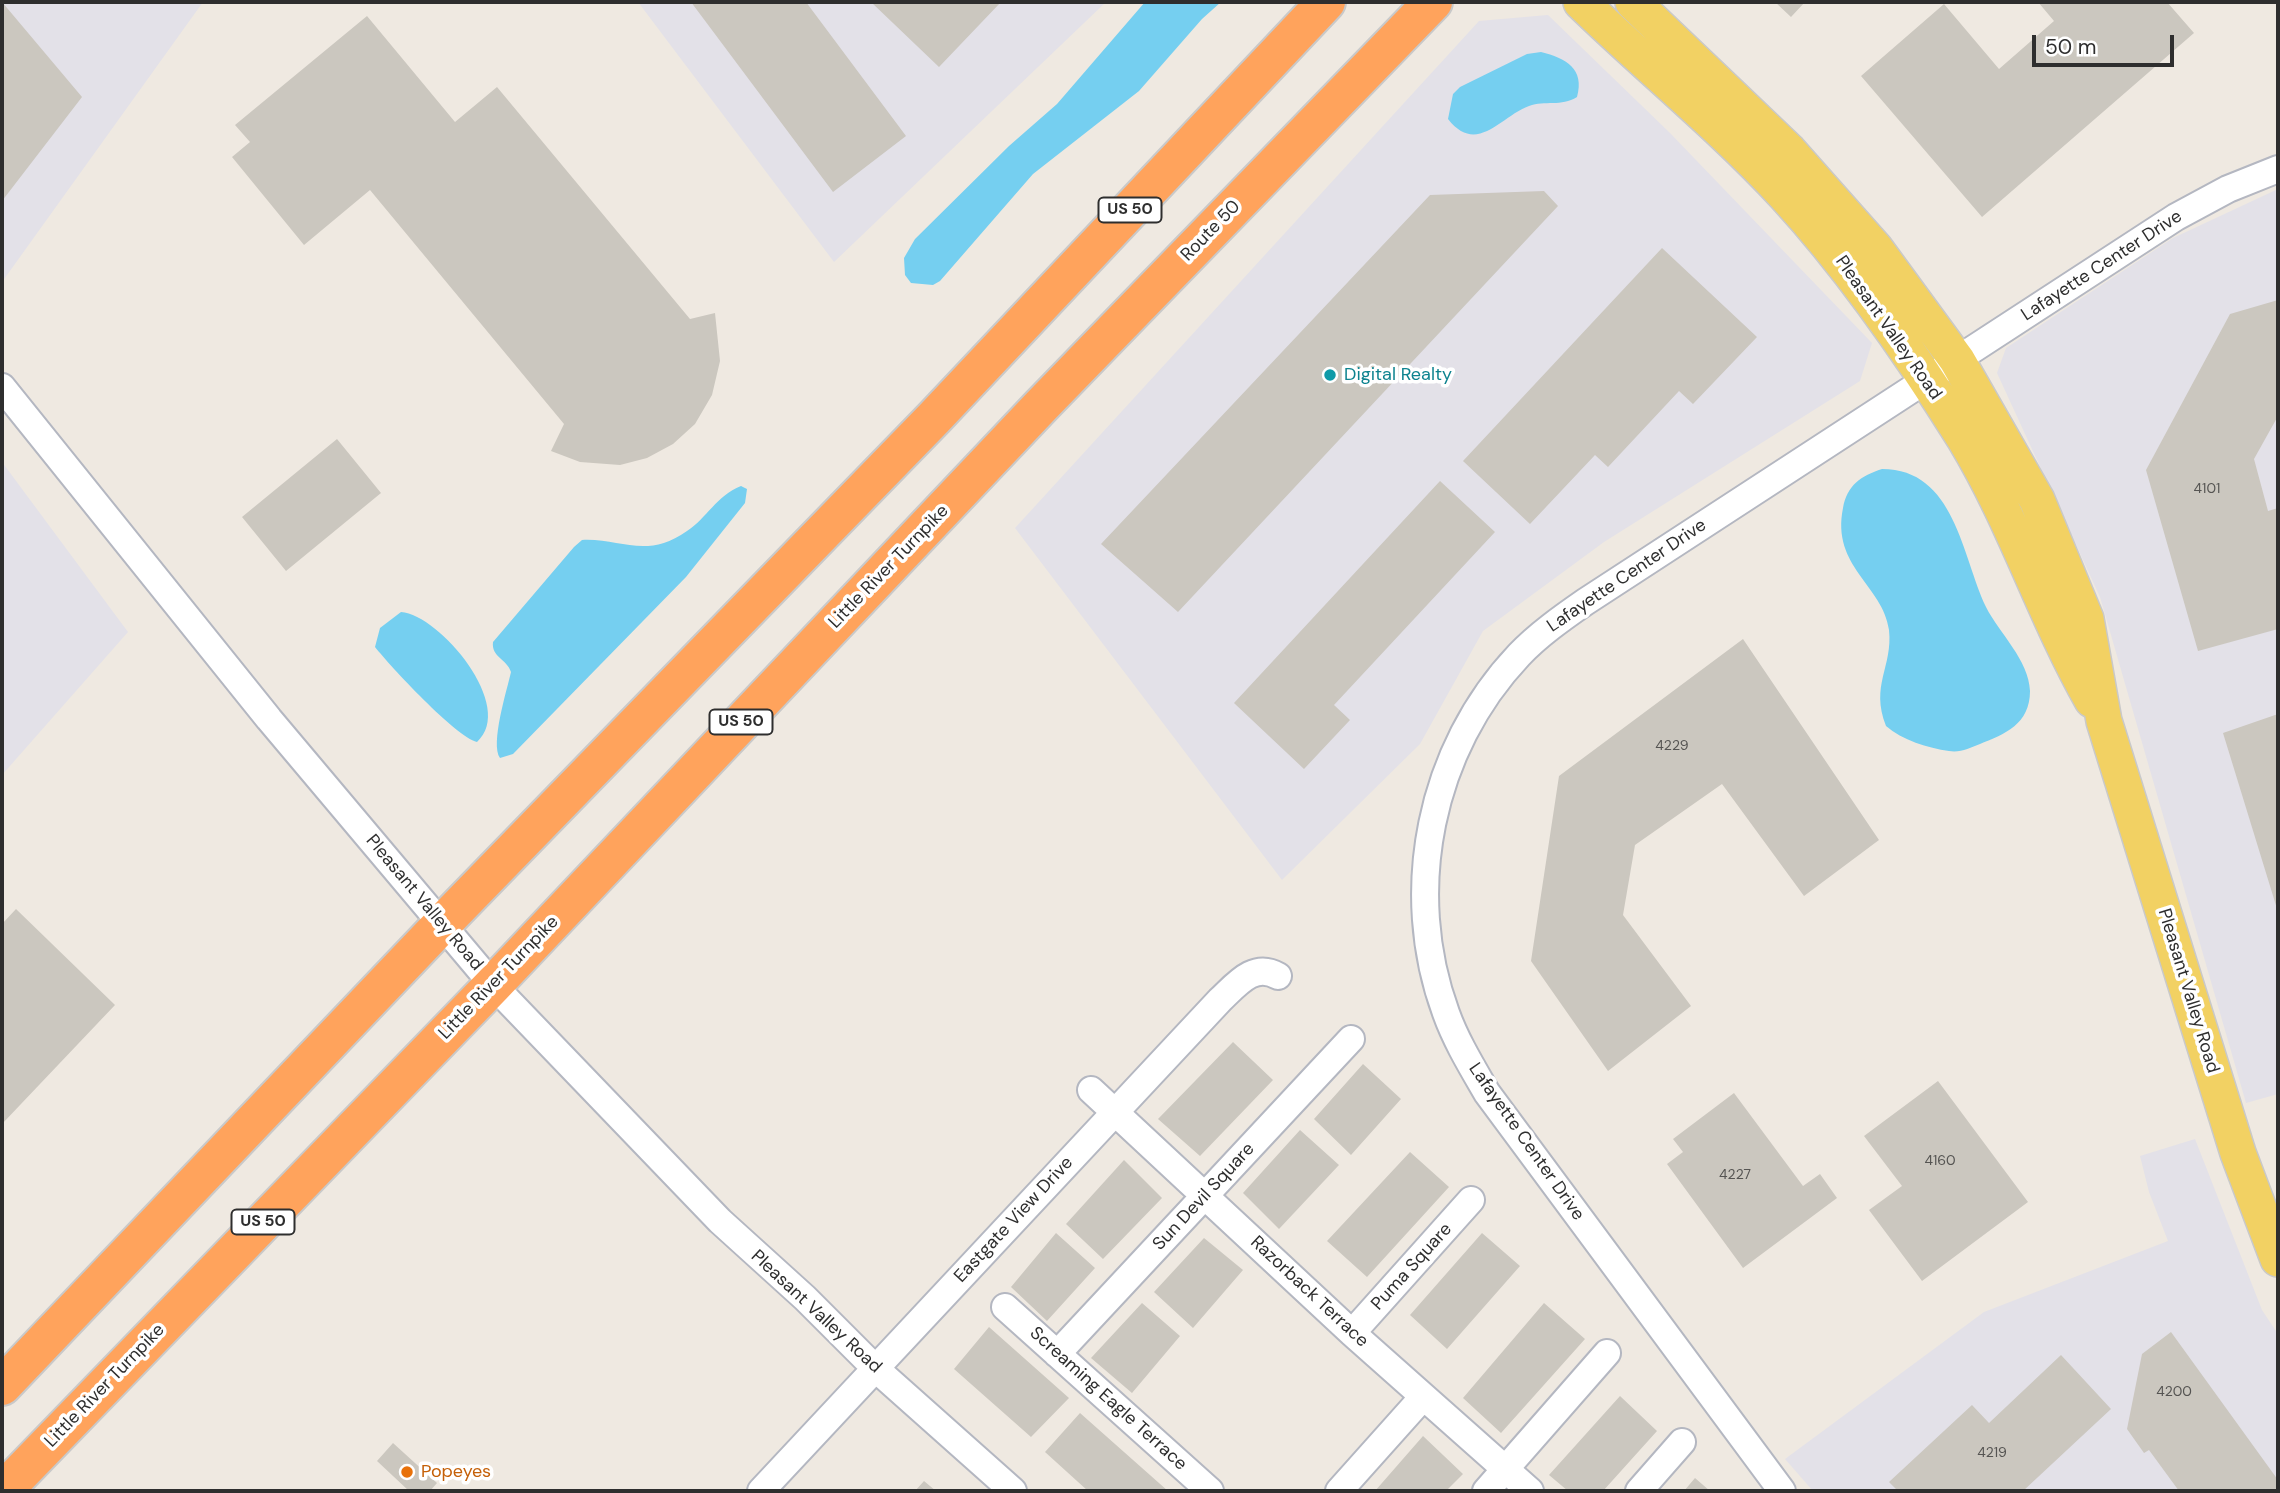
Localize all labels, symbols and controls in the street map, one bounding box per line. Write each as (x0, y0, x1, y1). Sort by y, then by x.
scale bar (2035, 21, 2177, 65)
text: 50 m (2045, 33, 2096, 61)
street label: Route 50 (1177, 196, 1245, 266)
road number: US 50 (1098, 198, 1162, 222)
street label: Lafayette Center Drive (2018, 206, 2186, 326)
street label: Pleasant Valley Road (1830, 252, 1946, 404)
place label: Digital Realty (1344, 364, 1452, 386)
marker: Digital Realty (1322, 367, 1338, 383)
house number: 4101 (2194, 481, 2220, 497)
street label: Little River Turnpike (824, 501, 954, 633)
street label: Lafayette Center Drive (1543, 515, 1711, 637)
road number: US 50 (710, 709, 772, 734)
house number: 4229 (1655, 738, 1689, 754)
street label: Pleasant Valley Road (361, 831, 487, 975)
street label: Pleasant Valley Road (2153, 906, 2223, 1076)
street label: Little River Turnpike (434, 912, 564, 1044)
street label: Lafayette Center Drive (1464, 1059, 1588, 1225)
street label: Sun Devil Square (1149, 1139, 1259, 1255)
street label: Eastgate View Drive (950, 1153, 1078, 1287)
house number: 4160 (1924, 1153, 1956, 1169)
house number: 4227 (1719, 1167, 1751, 1183)
road number: US 50 (232, 1210, 294, 1234)
street label: Puma Square (1367, 1219, 1457, 1315)
street label: Razorback Terrace (1246, 1232, 1372, 1352)
street label: Pleasant Valley Road (746, 1246, 886, 1378)
street label: Little River Turnpike (40, 1320, 170, 1452)
street label: Screaming Eagle Terrace (1025, 1323, 1191, 1475)
house number: 4200 (2156, 1384, 2192, 1400)
house number: 4219 (1977, 1445, 2007, 1461)
place label: Popeyes (421, 1461, 491, 1483)
marker: Popeyes (399, 1464, 415, 1480)

